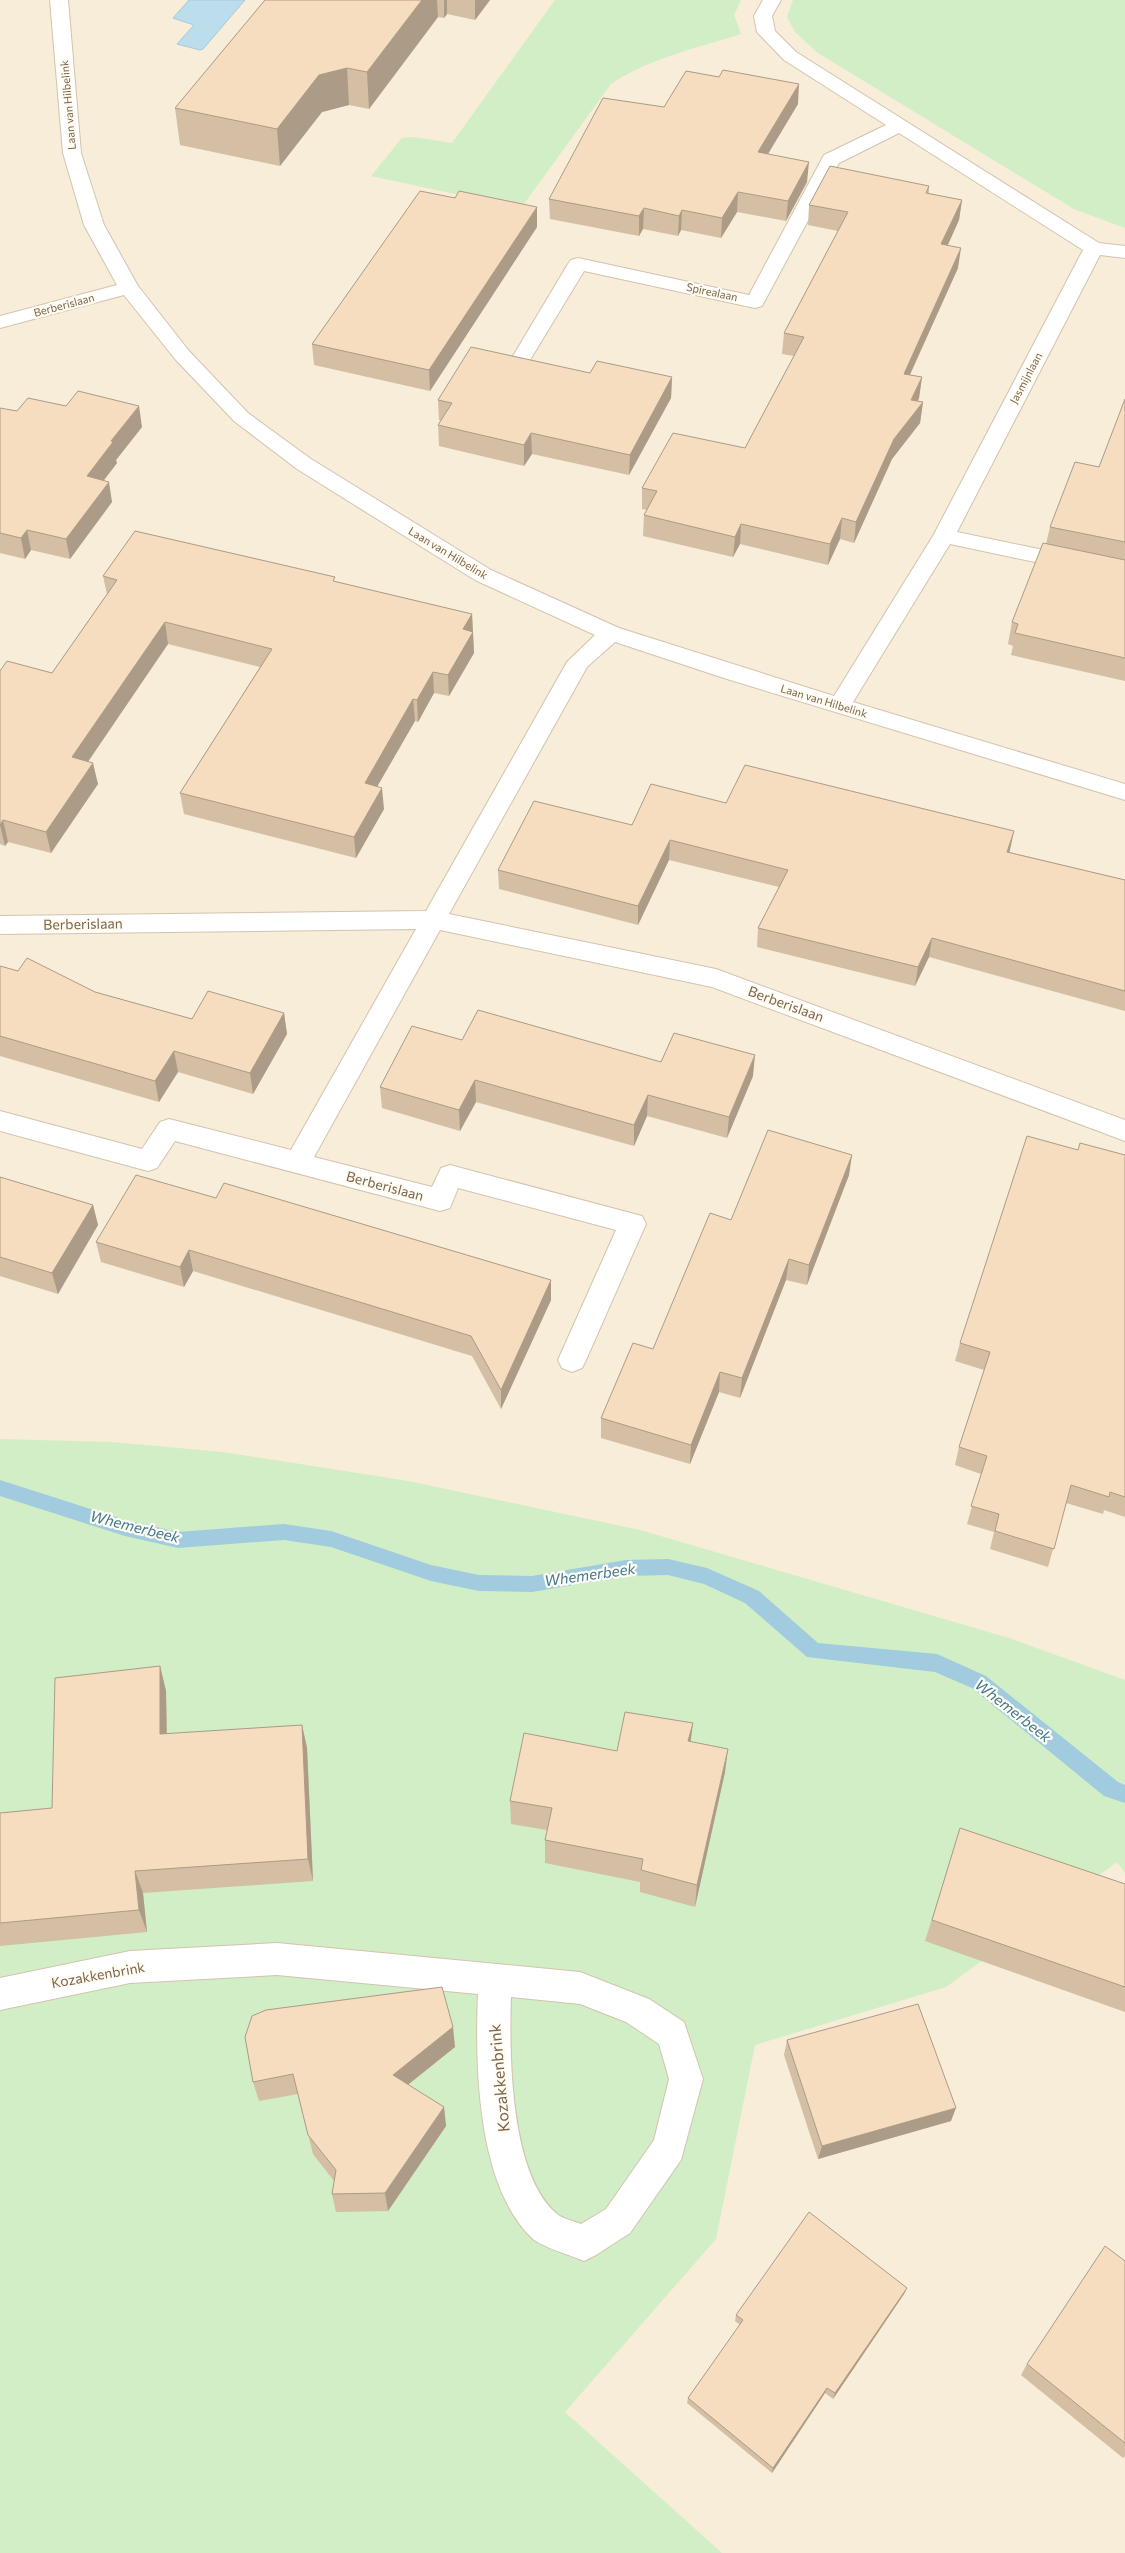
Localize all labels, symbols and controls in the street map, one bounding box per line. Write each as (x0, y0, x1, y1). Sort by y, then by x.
street label: Laan van Hilbelink (57, 60, 78, 150)
street label: Spirealaan (685, 280, 739, 303)
street label: Berberislaan (32, 290, 96, 319)
street label: Jasmijnlaan (1007, 350, 1045, 406)
street label: Laan van Hilbelink (406, 524, 490, 581)
street label: Laan van Hilbelink (779, 681, 869, 720)
street label: Berberislaan (43, 914, 123, 933)
street label: Berberislaan (746, 982, 826, 1025)
street label: Berberislaan (345, 1167, 426, 1204)
water label: Whemerbeek (89, 1506, 183, 1546)
water label: Whemerbeek (543, 1559, 637, 1589)
water label: Whemerbeek (972, 1675, 1056, 1746)
street label: Kozakkenbrink (50, 1958, 147, 1991)
street label: Kozakkenbrink (484, 2023, 513, 2133)

